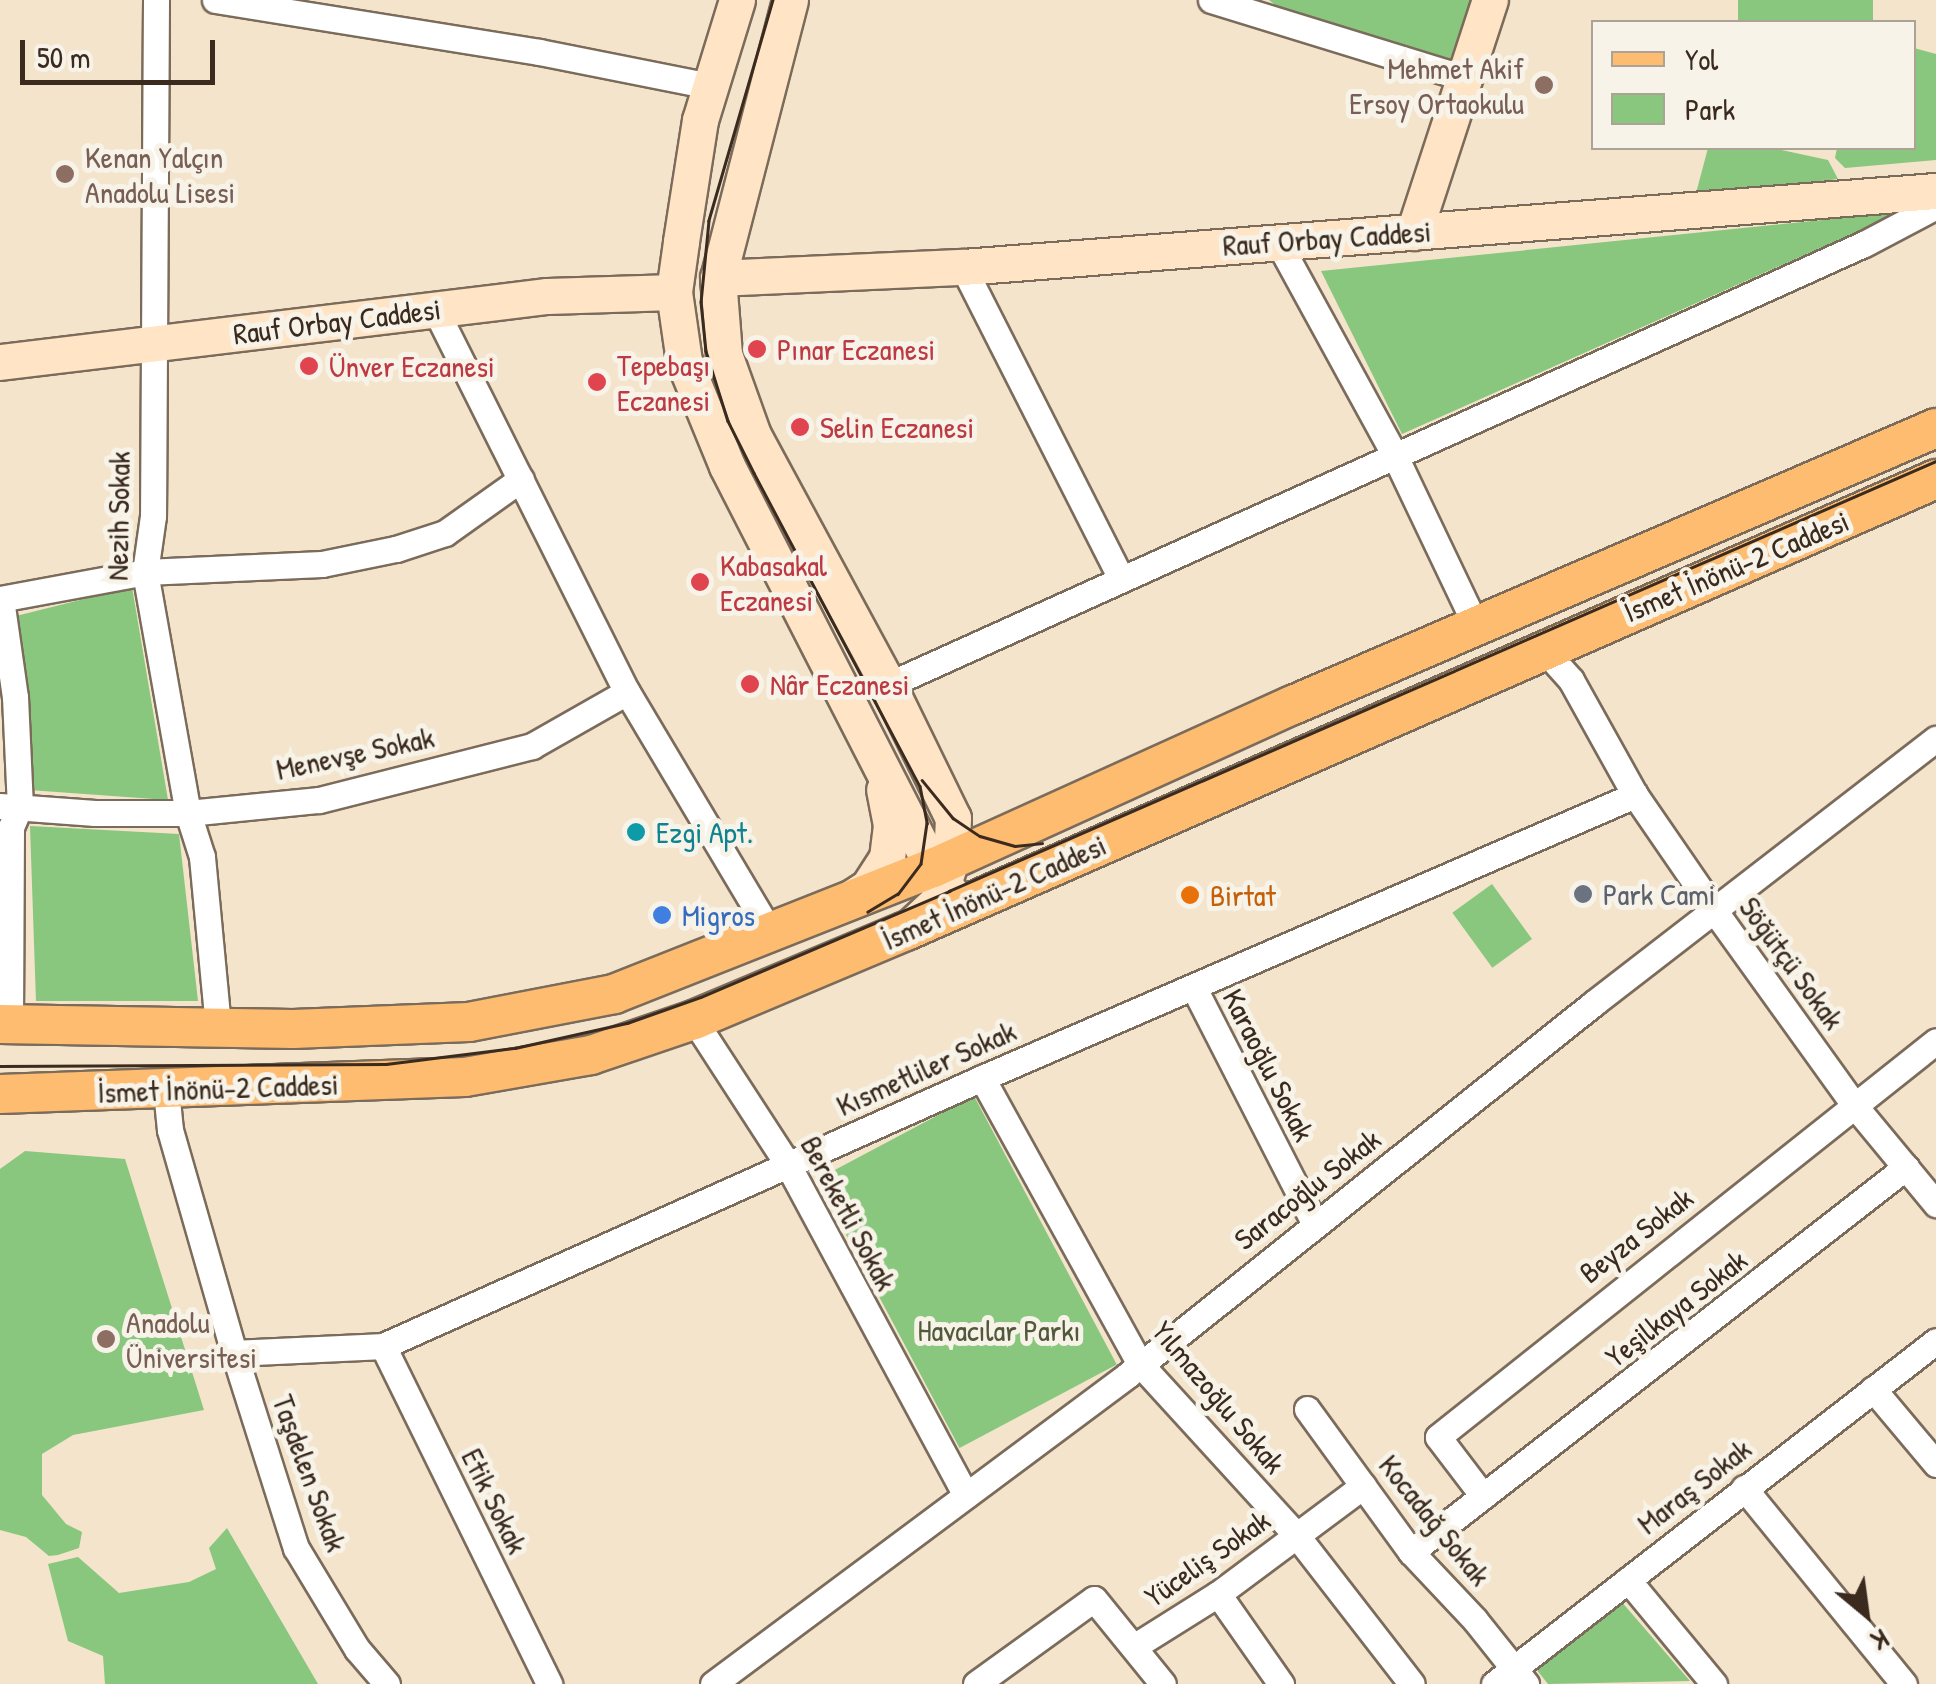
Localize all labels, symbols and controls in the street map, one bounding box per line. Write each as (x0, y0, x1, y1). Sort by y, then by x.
scale bar (25, 20, 220, 82)
legend (1591, 20, 1916, 150)
text: 50 m (37, 37, 90, 77)
text: Yol (1685, 39, 1718, 79)
place label: Mehmet Akif Ersoy Ortaokulu (1349, 50, 1524, 120)
marker: Mehmet Akif Ersoy Ortaokulu (1533, 74, 1555, 96)
text: Park (1685, 89, 1735, 129)
place label: Kenan Yalçın Anadolu Lisesi (85, 139, 235, 210)
marker: Kenan Yalçın Anadolu Lisesi (54, 163, 76, 185)
street label: Rauf Orbay Caddesi (1222, 213, 1432, 263)
street label: Rauf Orbay Caddesi (231, 290, 443, 352)
place label: Pınar Eczanesi (777, 331, 935, 367)
marker: Pınar Eczanesi (746, 338, 768, 360)
place label: Tepebaşı Eczanesi (617, 347, 710, 418)
place label: Ünver Eczanesi (329, 348, 495, 384)
marker: Ünver Eczanesi (298, 355, 320, 377)
marker: Tepebaşı Eczanesi (586, 371, 608, 393)
place label: Selin Eczanesi (820, 409, 974, 445)
marker: Selin Eczanesi (789, 416, 811, 438)
street label: Nezih Sokak (99, 451, 137, 581)
street label: İsmet İnönü-2 Caddesi (1618, 502, 1854, 630)
place label: Kabasakal Eczanesi (720, 547, 827, 618)
marker: Kabasakal Eczanesi (689, 571, 711, 593)
place label: Nâr Eczanesi (770, 666, 909, 702)
marker: Nâr Eczanesi (739, 673, 761, 695)
street label: Menevşe Sokak (273, 719, 437, 787)
place label: Ezgi Apt. (656, 814, 753, 850)
marker: Ezgi Apt. (625, 821, 647, 843)
street label: İsmet İnönü-2 Caddesi (876, 826, 1112, 958)
place label: Park Cami (1603, 876, 1715, 912)
place label: Birtat (1210, 877, 1276, 913)
marker: Park Cami (1572, 883, 1594, 905)
marker: Birtat (1179, 884, 1201, 906)
street label: Söğütçü Sokak (1732, 890, 1852, 1036)
place label: Migros (682, 897, 755, 933)
marker: Migros (651, 904, 673, 926)
street label: Karaoğlu Sokak (1215, 983, 1323, 1147)
street label: Kısmetliler Sokak (831, 1012, 1021, 1124)
street label: İsmet İnönü-2 Caddesi (97, 1066, 339, 1110)
street label: Saracoğlu Sokak (1227, 1121, 1387, 1257)
street label: Bereketli Sokak (793, 1130, 905, 1296)
street label: Beyza Sokak (1572, 1180, 1700, 1290)
street label: Yeşilkaya Sokak (1598, 1242, 1754, 1374)
place label: Anadolu Üniversitesi (126, 1304, 257, 1374)
park label: Havacılar Parkı (917, 1312, 1081, 1348)
street label: Yılmazoğlu Sokak (1145, 1313, 1293, 1481)
marker: Anadolu Üniversitesi (95, 1328, 117, 1350)
street label: Taşdelen Sokak (265, 1390, 355, 1556)
street label: Maraş Sokak (1630, 1431, 1758, 1541)
street label: Etik Sokak (454, 1443, 536, 1559)
street label: Kocadağ Sokak (1371, 1448, 1499, 1592)
street label: Yüceliş Sokak (1137, 1502, 1277, 1614)
north arrow (1816, 1564, 1916, 1664)
text: K (1865, 1620, 1896, 1660)

